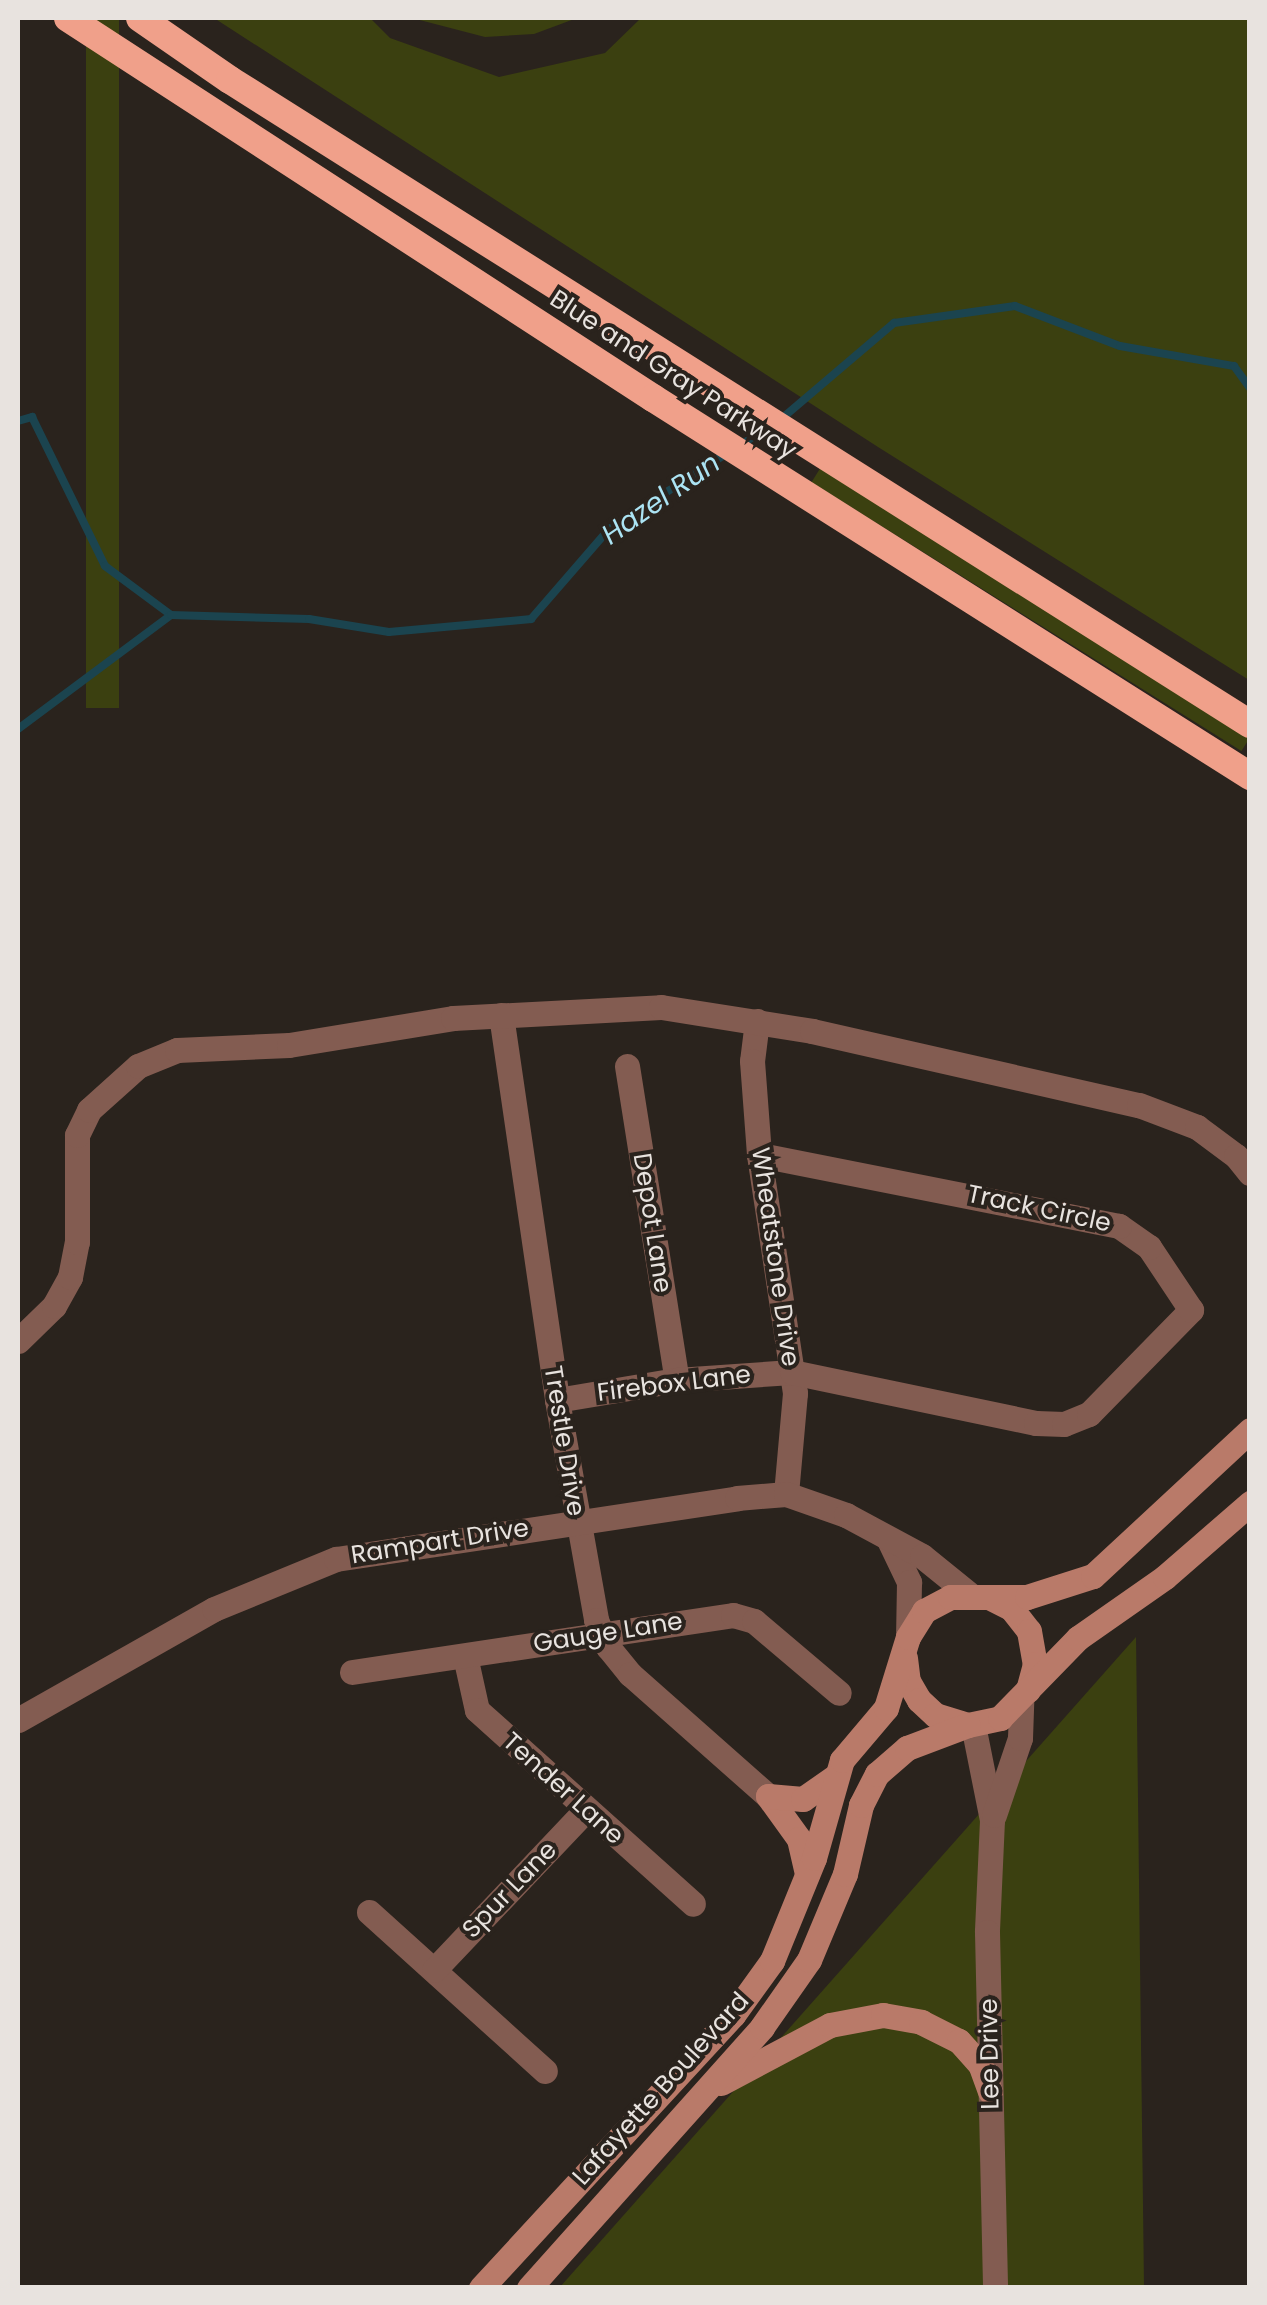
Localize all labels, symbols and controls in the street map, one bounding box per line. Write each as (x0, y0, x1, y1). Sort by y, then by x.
street label: Blue and Gray Parkway (544, 284, 802, 466)
water label: Hazel Run (595, 446, 727, 552)
street label: Wheatstone Drive (745, 1146, 805, 1368)
street label: Depot Lane (626, 1151, 678, 1295)
street label: Track Circle (964, 1179, 1114, 1239)
street label: Firebox Lane (596, 1360, 752, 1408)
street label: Trestle Drive (537, 1364, 591, 1518)
street label: Rampart Drive (349, 1513, 531, 1571)
street label: Gauge Lane (531, 1606, 685, 1660)
street label: Tender Lane (496, 1727, 630, 1851)
street label: Spur Lane (457, 1835, 563, 1945)
street label: Lafayette Boulevard (567, 1986, 755, 2192)
street label: Lee Drive (974, 1998, 1006, 2110)

